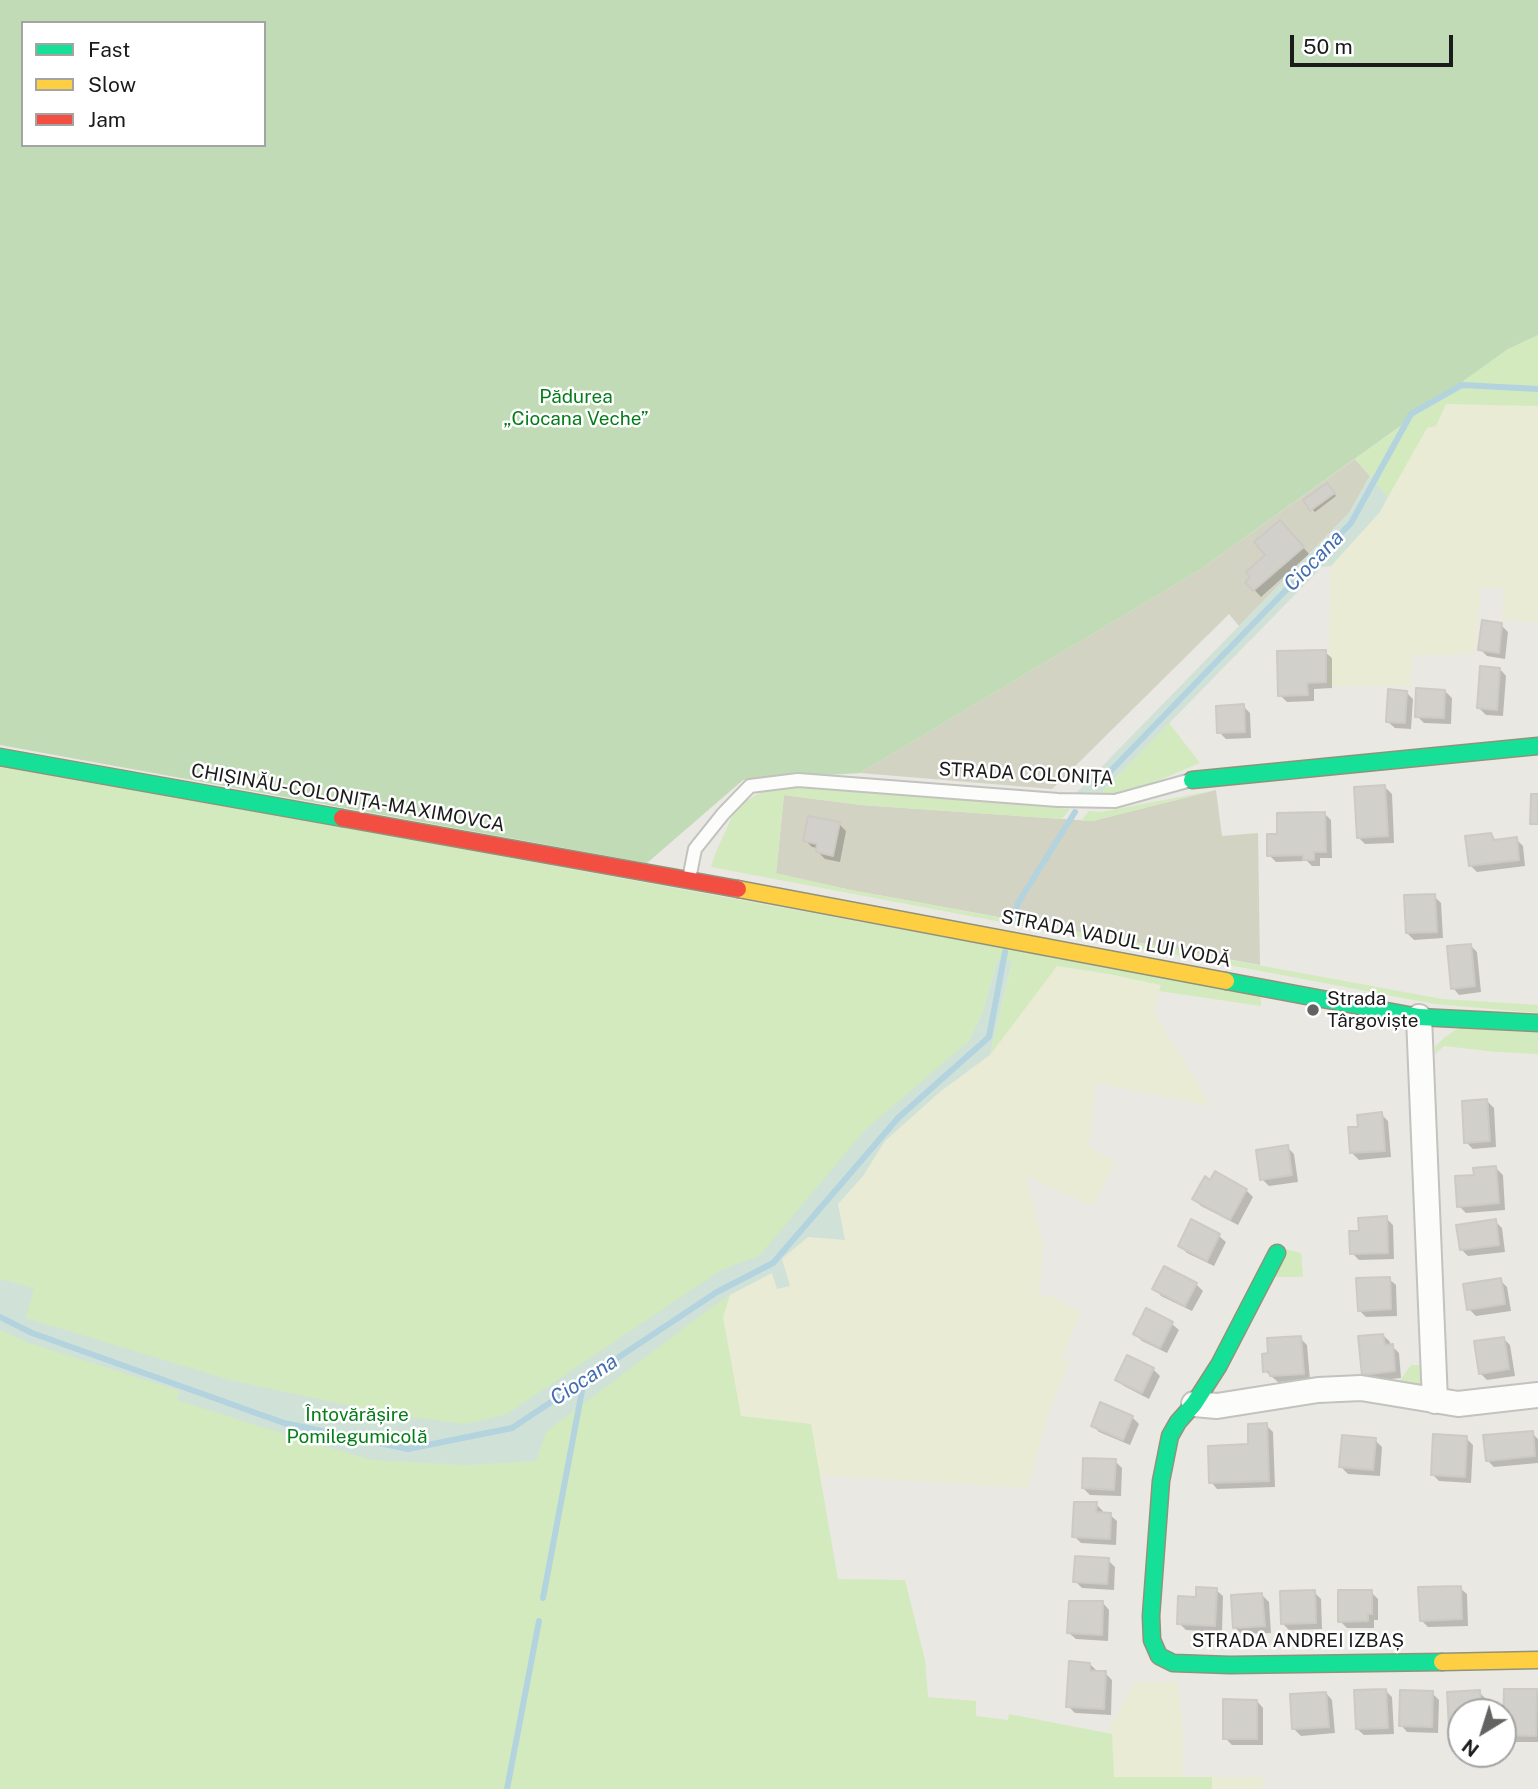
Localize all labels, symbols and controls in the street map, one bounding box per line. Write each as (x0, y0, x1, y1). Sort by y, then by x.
legend (21, 21, 266, 147)
scale bar (1293, 21, 1456, 65)
text: 50 m (1303, 34, 1353, 59)
text: Fast (88, 37, 130, 62)
text: Slow (88, 72, 136, 97)
text: Jam (88, 107, 126, 132)
park label: Pădurea „Ciocana Veche” (504, 386, 648, 430)
water label: Ciocana (1279, 525, 1349, 597)
street label: STRADA COLONIȚA (938, 758, 1114, 790)
street label: CHIȘINĂU-COLONIȚA-MAXIMOVCA (189, 759, 507, 837)
street label: STRADA VADUL LUI VODĂ (999, 906, 1233, 972)
place label: Strada Târgoviște (1327, 988, 1418, 1032)
marker: Strada Târgoviște (1305, 1002, 1321, 1018)
water label: Ciocana (546, 1349, 622, 1411)
park label: Întovărășire Pomilegumicolă (287, 1404, 427, 1448)
street label: STRADA ANDREI IZBAȘ (1192, 1630, 1404, 1652)
north arrow (1447, 1698, 1517, 1768)
text: N (1458, 1735, 1483, 1761)

